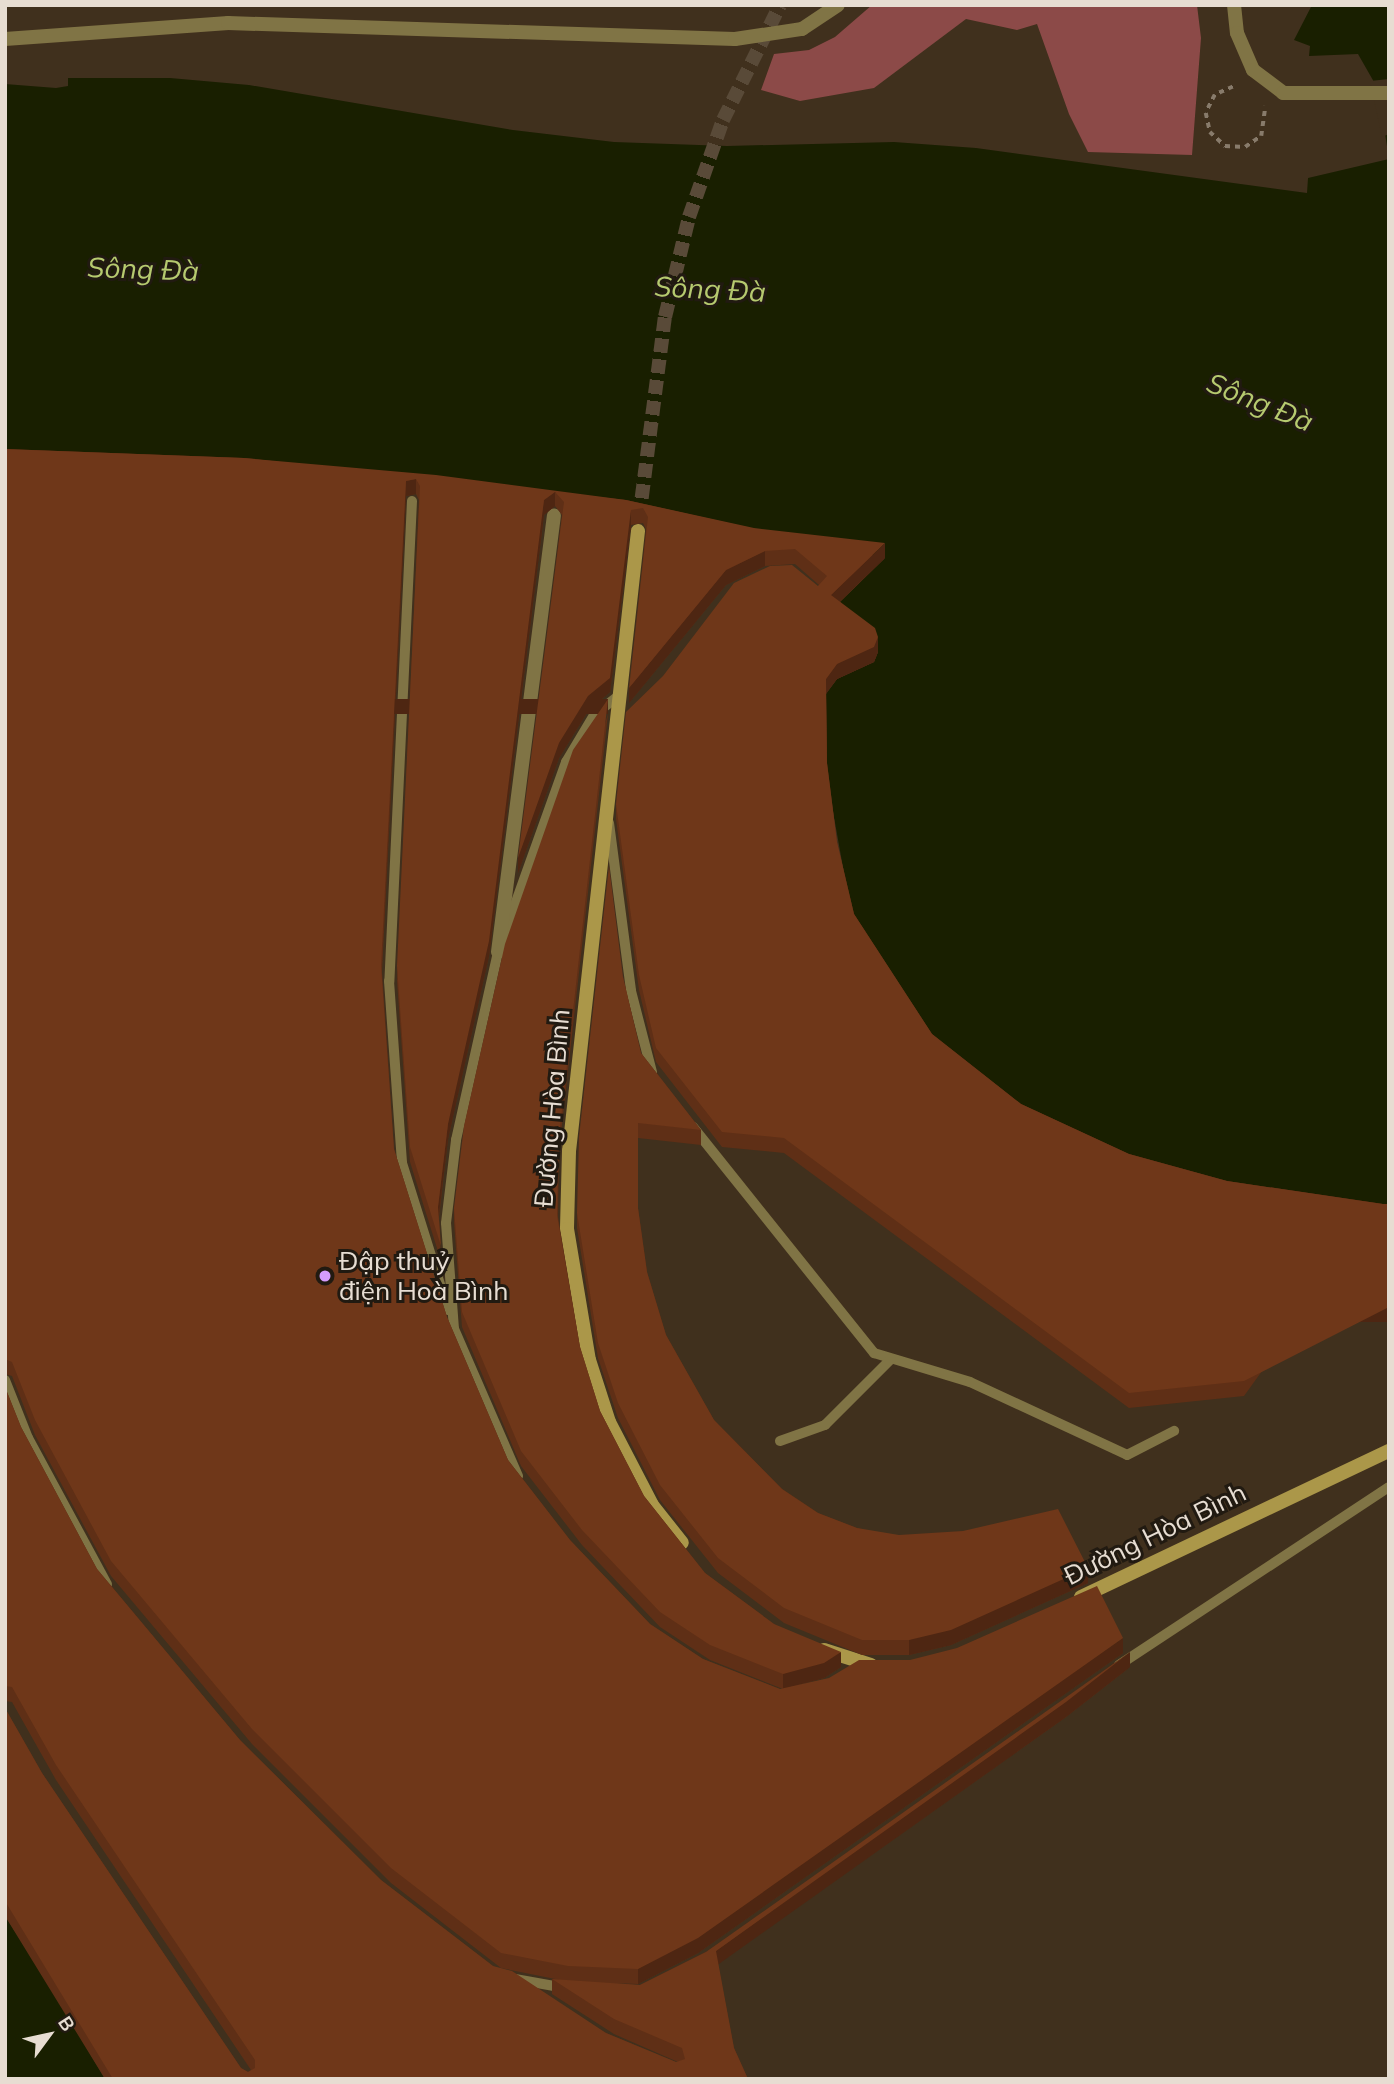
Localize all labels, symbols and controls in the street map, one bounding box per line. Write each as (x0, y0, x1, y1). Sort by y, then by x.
water label: Sông Đà (87, 250, 199, 288)
water label: Sông Đà (653, 269, 767, 309)
water label: Sông Đà (1202, 365, 1318, 439)
street label: Đường Hòa Bình (528, 1008, 576, 1208)
place label: Đập thuỷ điện Hoà Bình (339, 1245, 508, 1306)
marker: Đập thuỷ điện Hoà Bình (317, 1268, 333, 1284)
street label: Đường Hòa Bình (1059, 1476, 1251, 1592)
north arrow (14, 2000, 84, 2070)
text: B (53, 2012, 80, 2036)

